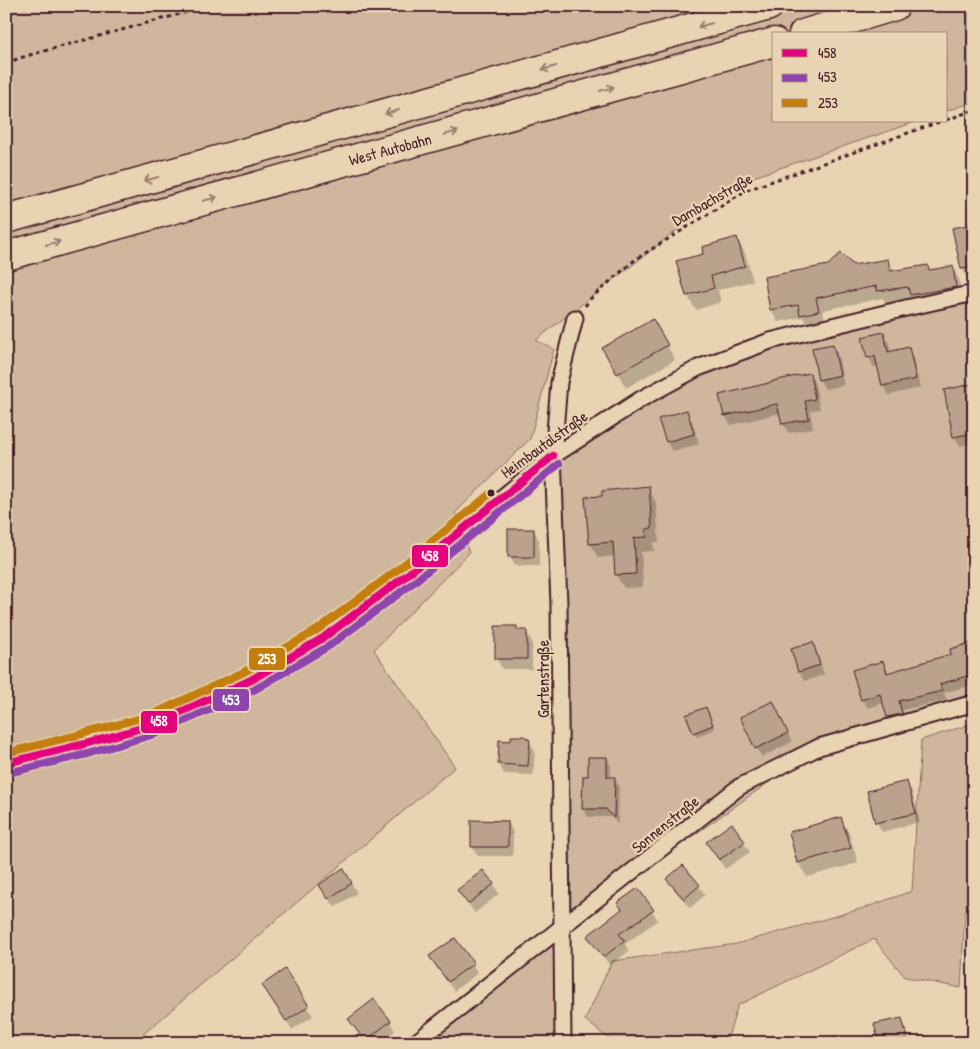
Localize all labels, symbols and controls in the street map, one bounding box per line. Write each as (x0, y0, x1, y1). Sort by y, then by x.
one-way arrow (698, 20, 714, 30)
legend (772, 32, 948, 122)
text: 458 (818, 42, 836, 63)
one-way arrow (541, 64, 557, 74)
text: 453 (818, 66, 837, 87)
one-way arrow (599, 84, 615, 94)
text: 253 (818, 92, 838, 113)
one-way arrow (385, 108, 401, 117)
street label: West Autobahn (346, 127, 434, 171)
one-way arrow (442, 127, 458, 137)
street label: Dambachstraße (668, 167, 757, 231)
one-way arrow (144, 175, 160, 184)
one-way arrow (201, 194, 217, 204)
one-way arrow (45, 237, 61, 247)
street label: Heimbautalstraße (496, 405, 592, 483)
unlabelled marker (486, 488, 496, 498)
line badge: 458 (411, 544, 449, 568)
text: 458 (421, 546, 439, 565)
street label: Gartenstraße (532, 639, 554, 718)
line badge: 253 (248, 647, 286, 671)
text: 253 (258, 649, 277, 668)
line badge: 453 (212, 688, 250, 712)
text: 453 (222, 690, 240, 709)
line badge: 458 (140, 710, 178, 734)
text: 458 (150, 711, 168, 730)
street label: Sonnenstraße (627, 790, 704, 858)

